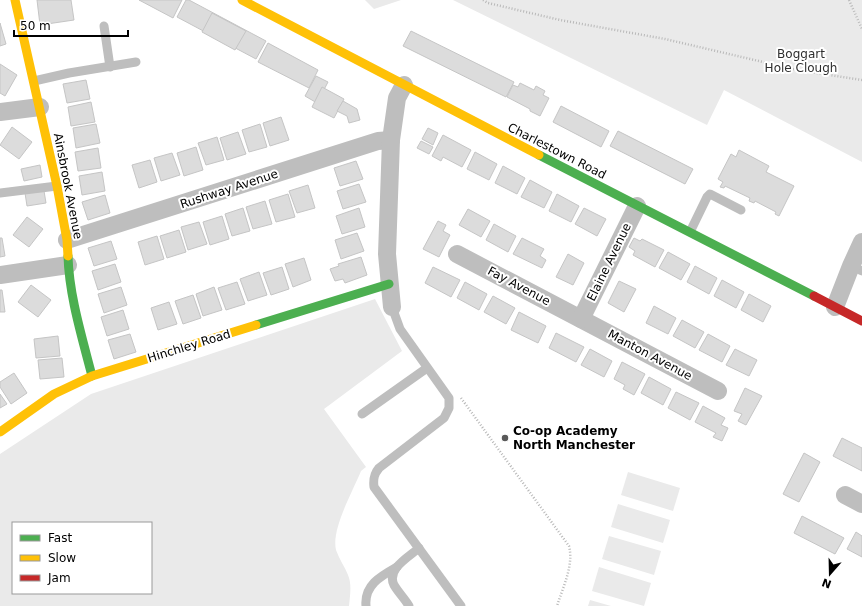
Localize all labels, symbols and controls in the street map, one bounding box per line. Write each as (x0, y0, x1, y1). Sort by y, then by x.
scale bar (14, 12, 128, 38)
text: 50 m (20, 19, 51, 33)
park label: Boggart Hole Clough (765, 47, 837, 75)
street label: Charlestown Road (505, 120, 609, 182)
street label: Ainsbrook Avenue (51, 132, 85, 240)
street label: Rushway Avenue (178, 167, 280, 211)
street label: Elaine Avenue (584, 221, 634, 303)
street label: Fay Avenue (485, 264, 553, 308)
street label: Hinchley Road (146, 327, 232, 365)
street label: Manton Avenue (605, 327, 695, 383)
place label: Co-op Academy North Manchester (513, 424, 635, 452)
marker: Co-op Academy North Manchester (500, 433, 510, 443)
legend (12, 522, 152, 594)
text: Fast (48, 531, 72, 545)
text: Slow (48, 551, 76, 565)
north arrow (810, 554, 850, 594)
text: Jam (47, 571, 71, 585)
text: N (820, 575, 833, 591)

